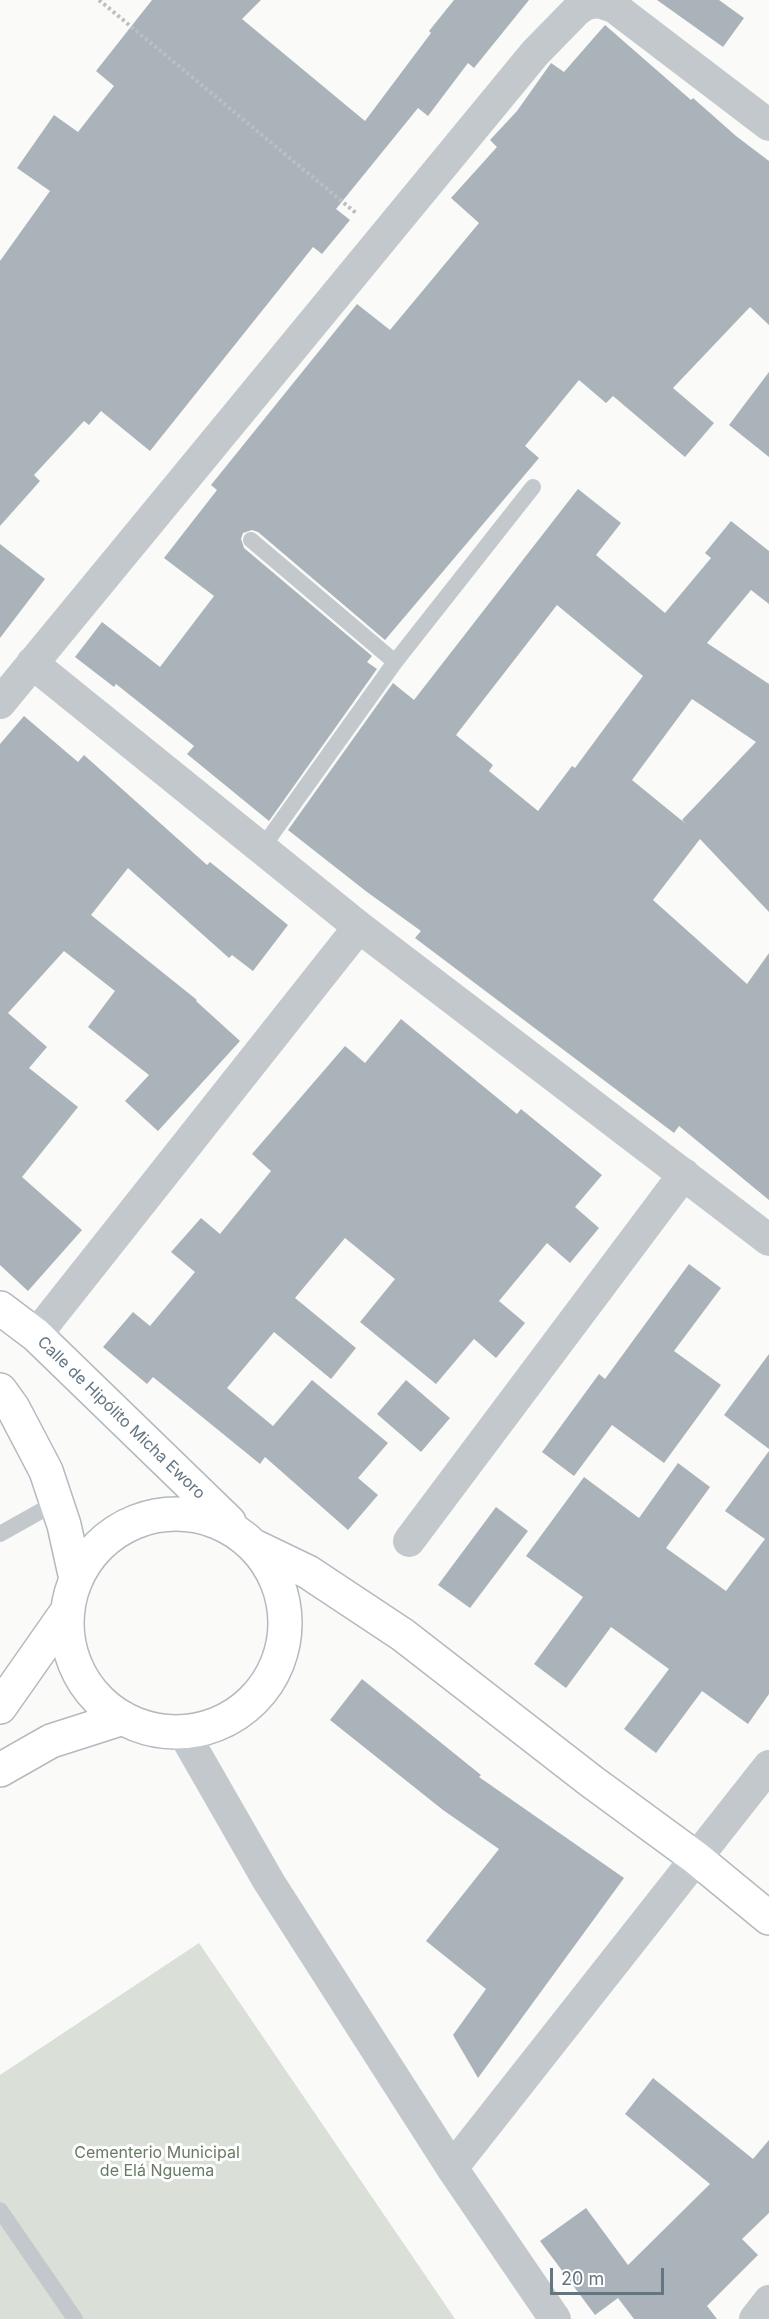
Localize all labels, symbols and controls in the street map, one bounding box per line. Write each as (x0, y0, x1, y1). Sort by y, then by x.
street label: Calle de Hipólito Micha Eworo (33, 1333, 209, 1503)
park label: Cementerio Municipal de Elá Nguema (74, 2143, 240, 2181)
scale bar (553, 2256, 667, 2294)
text: 20 m (561, 2268, 604, 2289)

